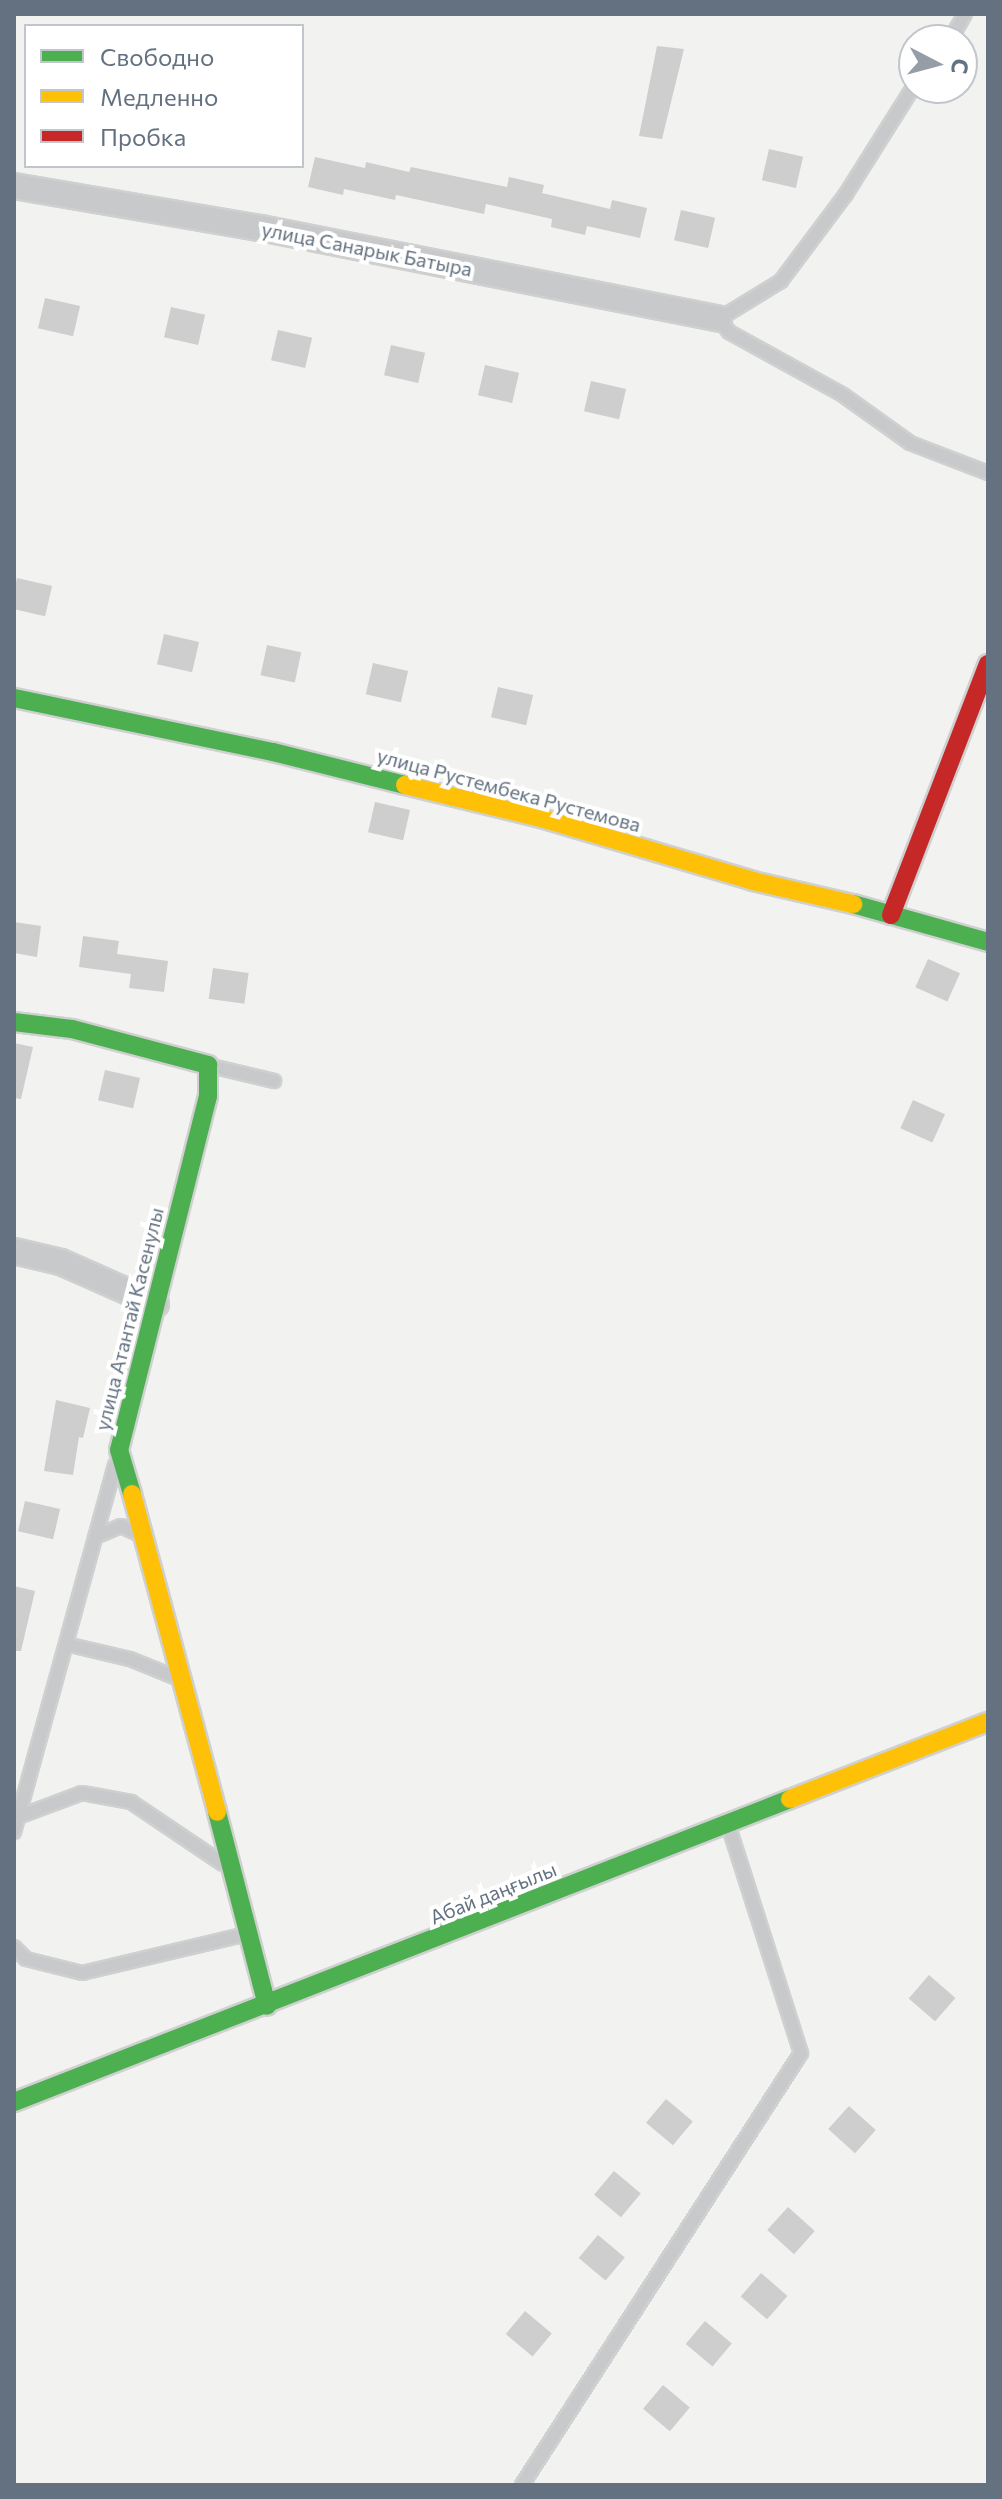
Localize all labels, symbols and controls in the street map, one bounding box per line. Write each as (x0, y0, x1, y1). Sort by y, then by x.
legend (24, 24, 304, 168)
north arrow (898, 24, 978, 104)
text: Свободно (100, 42, 214, 71)
text: С (946, 57, 975, 75)
text: Медленно (100, 82, 218, 111)
text: Пробка (100, 122, 186, 151)
street label: улица Санарык Батыра (260, 217, 474, 281)
street label: улица Рустембека Рустемова (375, 743, 643, 837)
street label: улица Атантай Касенулы (90, 1205, 168, 1433)
street label: Абай даңғылы (426, 1857, 560, 1929)

